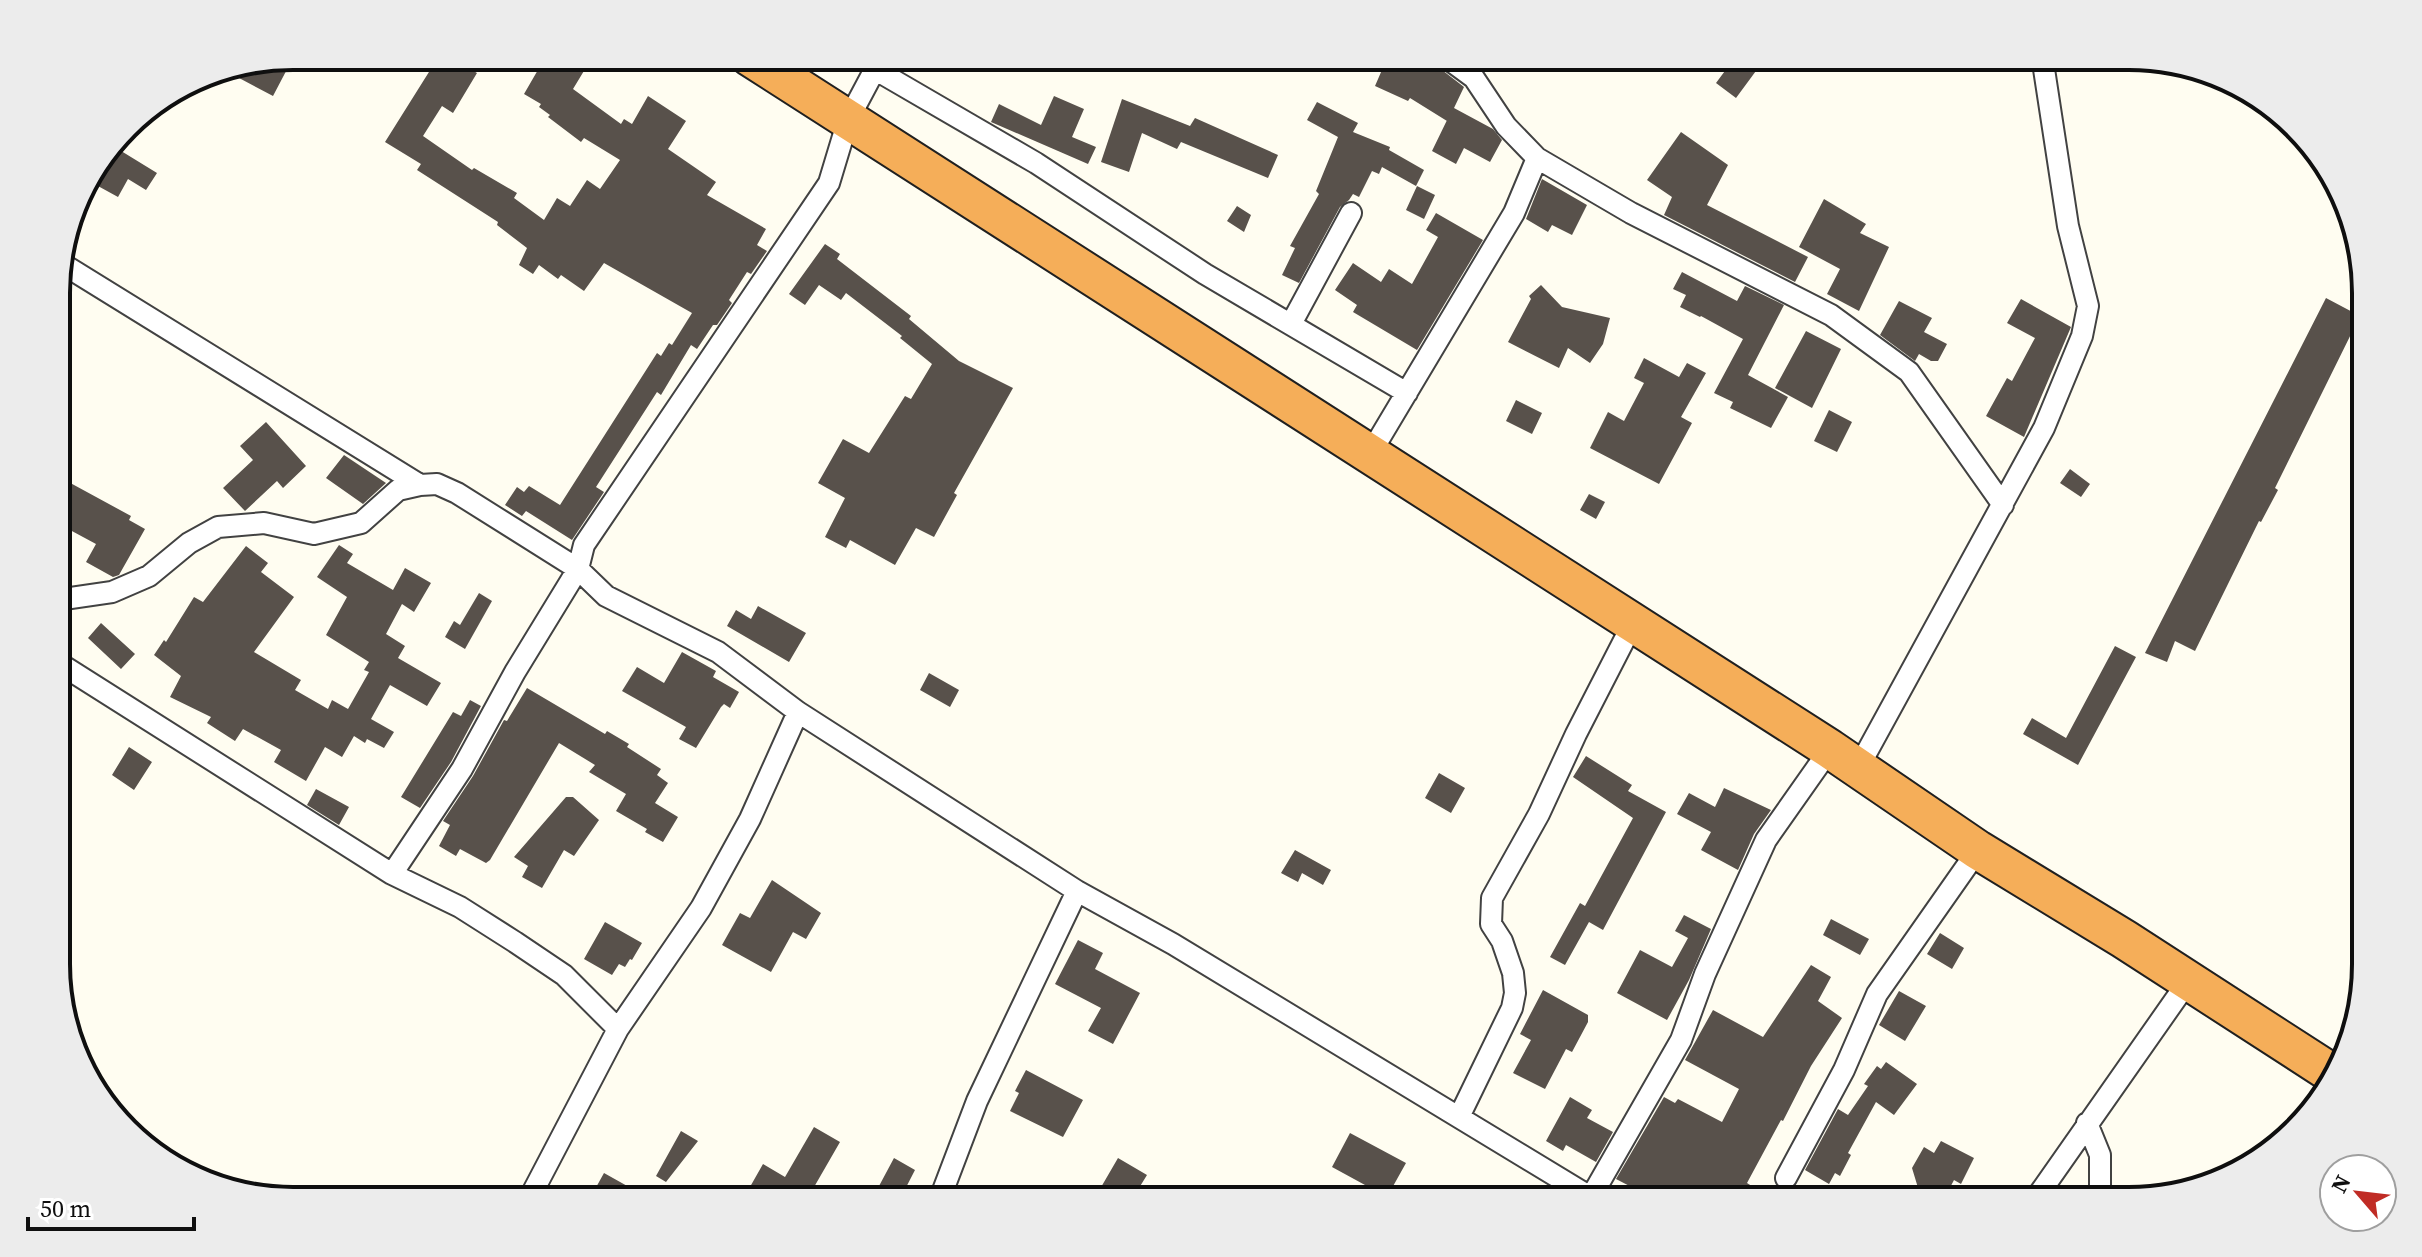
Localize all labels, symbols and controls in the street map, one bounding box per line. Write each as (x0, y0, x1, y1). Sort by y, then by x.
north arrow (2318, 1153, 2398, 1233)
text: N (2323, 1169, 2357, 1198)
scale bar (28, 1181, 194, 1231)
text: 50 m (40, 1192, 91, 1225)

